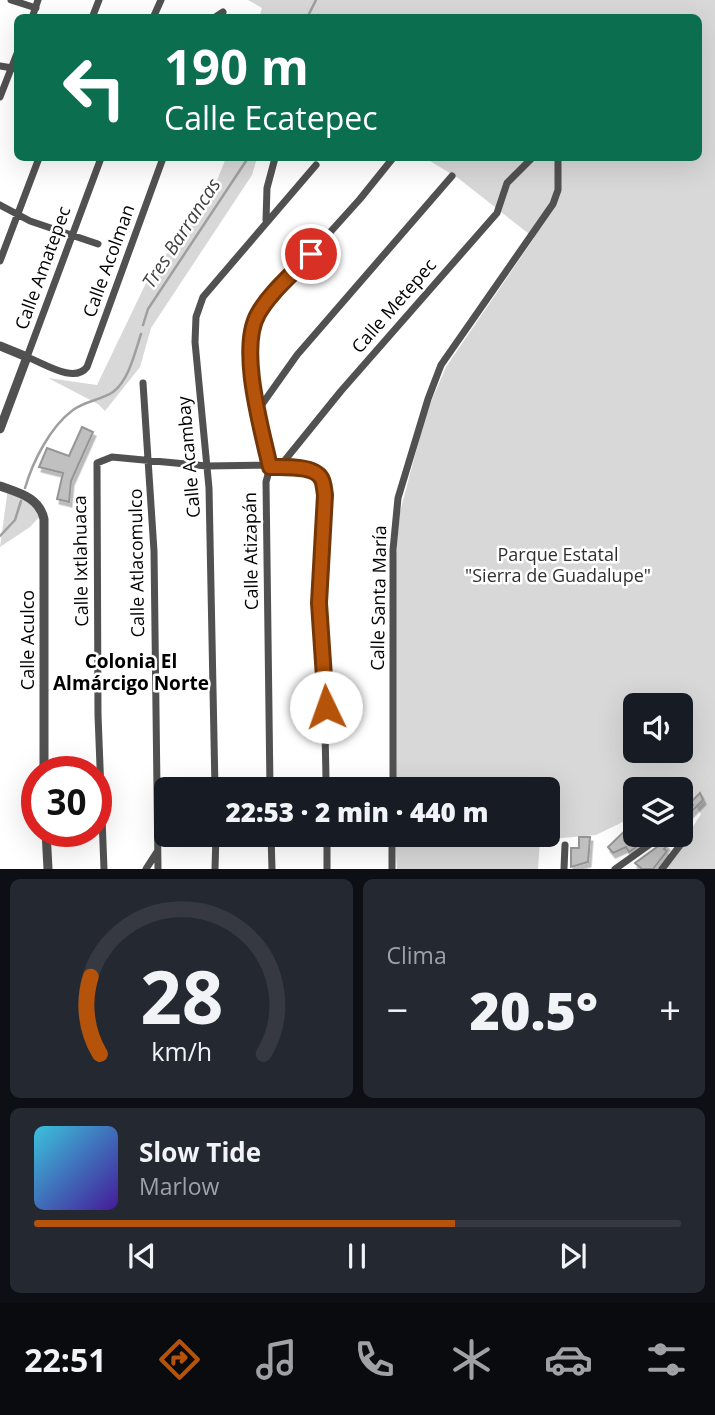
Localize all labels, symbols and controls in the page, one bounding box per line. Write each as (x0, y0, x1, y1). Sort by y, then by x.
text: 190 m (164, 33, 309, 99)
icon: left (49, 42, 140, 133)
text: Calle Ecatepec (164, 96, 378, 139)
water label: Tres Barrancas (136, 173, 226, 293)
street label: Calle Acolman (77, 201, 140, 320)
street label: Calle Amatepec (9, 202, 76, 333)
pin (281, 224, 341, 284)
icon: arrive (292, 235, 330, 273)
street label: Calle Metepec (346, 253, 441, 358)
street label: Calle Acambay (171, 394, 205, 519)
street label: Calle Atlacomulco (123, 488, 149, 638)
street label: Calle Atizapán (237, 492, 263, 610)
street label: Calle Ixtlahuaca (67, 495, 93, 627)
street label: Calle Santa María (365, 525, 391, 671)
park label: Parque Estatal "Sierra de Guadalupe" (465, 542, 651, 587)
street label: Calle Aculco (15, 590, 39, 690)
district label: Colonia El Almárcigo Norte (53, 648, 209, 696)
position arrow (289, 670, 363, 744)
map controls (623, 693, 693, 847)
button: sound (623, 693, 693, 763)
speed limit sign: 30 (21, 756, 112, 847)
button: layers (623, 777, 693, 847)
text: 22:53 · 2 min · 440 m (226, 794, 488, 830)
text: Clima (387, 939, 447, 971)
text: 28 (140, 947, 223, 1046)
text: 20.5° (470, 974, 598, 1045)
text: − (387, 983, 408, 1035)
text: + (659, 983, 681, 1035)
text: km/h (151, 1034, 212, 1068)
text: Slow Tide (139, 1134, 261, 1170)
text: Marlow (139, 1170, 219, 1202)
icon: previous (123, 1237, 161, 1275)
icon: pause (338, 1237, 376, 1275)
icon: next (554, 1237, 592, 1275)
icon: directions (155, 1335, 204, 1384)
icon: music (252, 1335, 301, 1384)
icon: phone (350, 1335, 399, 1384)
icon: climate (447, 1335, 496, 1384)
icon: car (544, 1335, 593, 1384)
icon: filters (642, 1335, 691, 1384)
text: 22:51 (24, 1338, 107, 1381)

